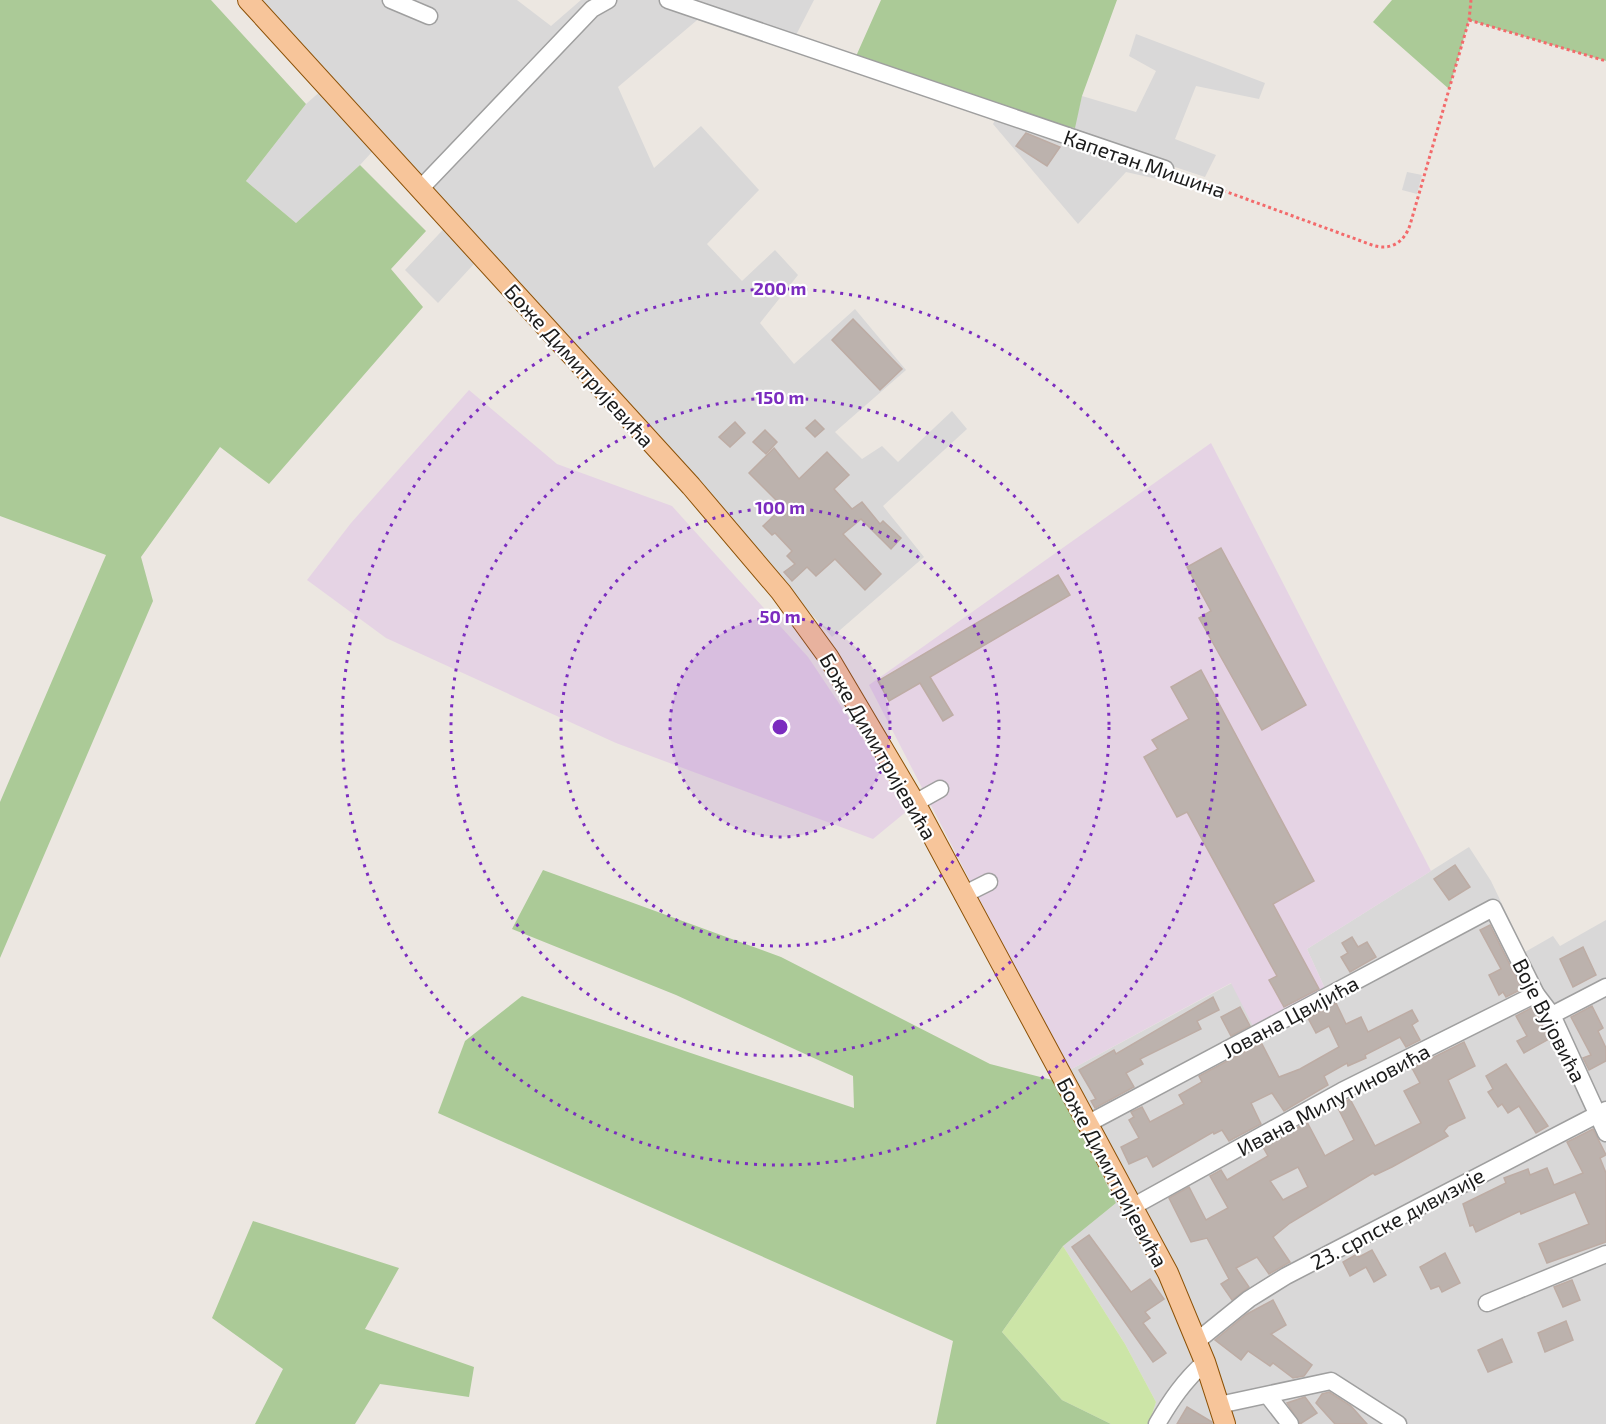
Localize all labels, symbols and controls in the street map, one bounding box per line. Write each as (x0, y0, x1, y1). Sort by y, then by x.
street label: Капетан Мишина (1061, 124, 1229, 202)
text: 200 m (754, 277, 806, 299)
street label: Боже Димитријевића (499, 278, 660, 453)
text: 150 m (756, 386, 804, 408)
text: 100 m (755, 496, 805, 518)
text: 50 m (759, 605, 801, 627)
street label: Боже Димитријевића (814, 648, 943, 844)
centre of rings (770, 717, 790, 737)
street label: Воје Вујовића (1507, 954, 1592, 1087)
street label: Јована Цвијића (1218, 970, 1363, 1063)
street label: Ивана Милутиновића (1232, 1038, 1434, 1161)
street label: Боже Димитријевића (1051, 1073, 1174, 1272)
street label: 23. српске дивизије (1306, 1162, 1489, 1275)

